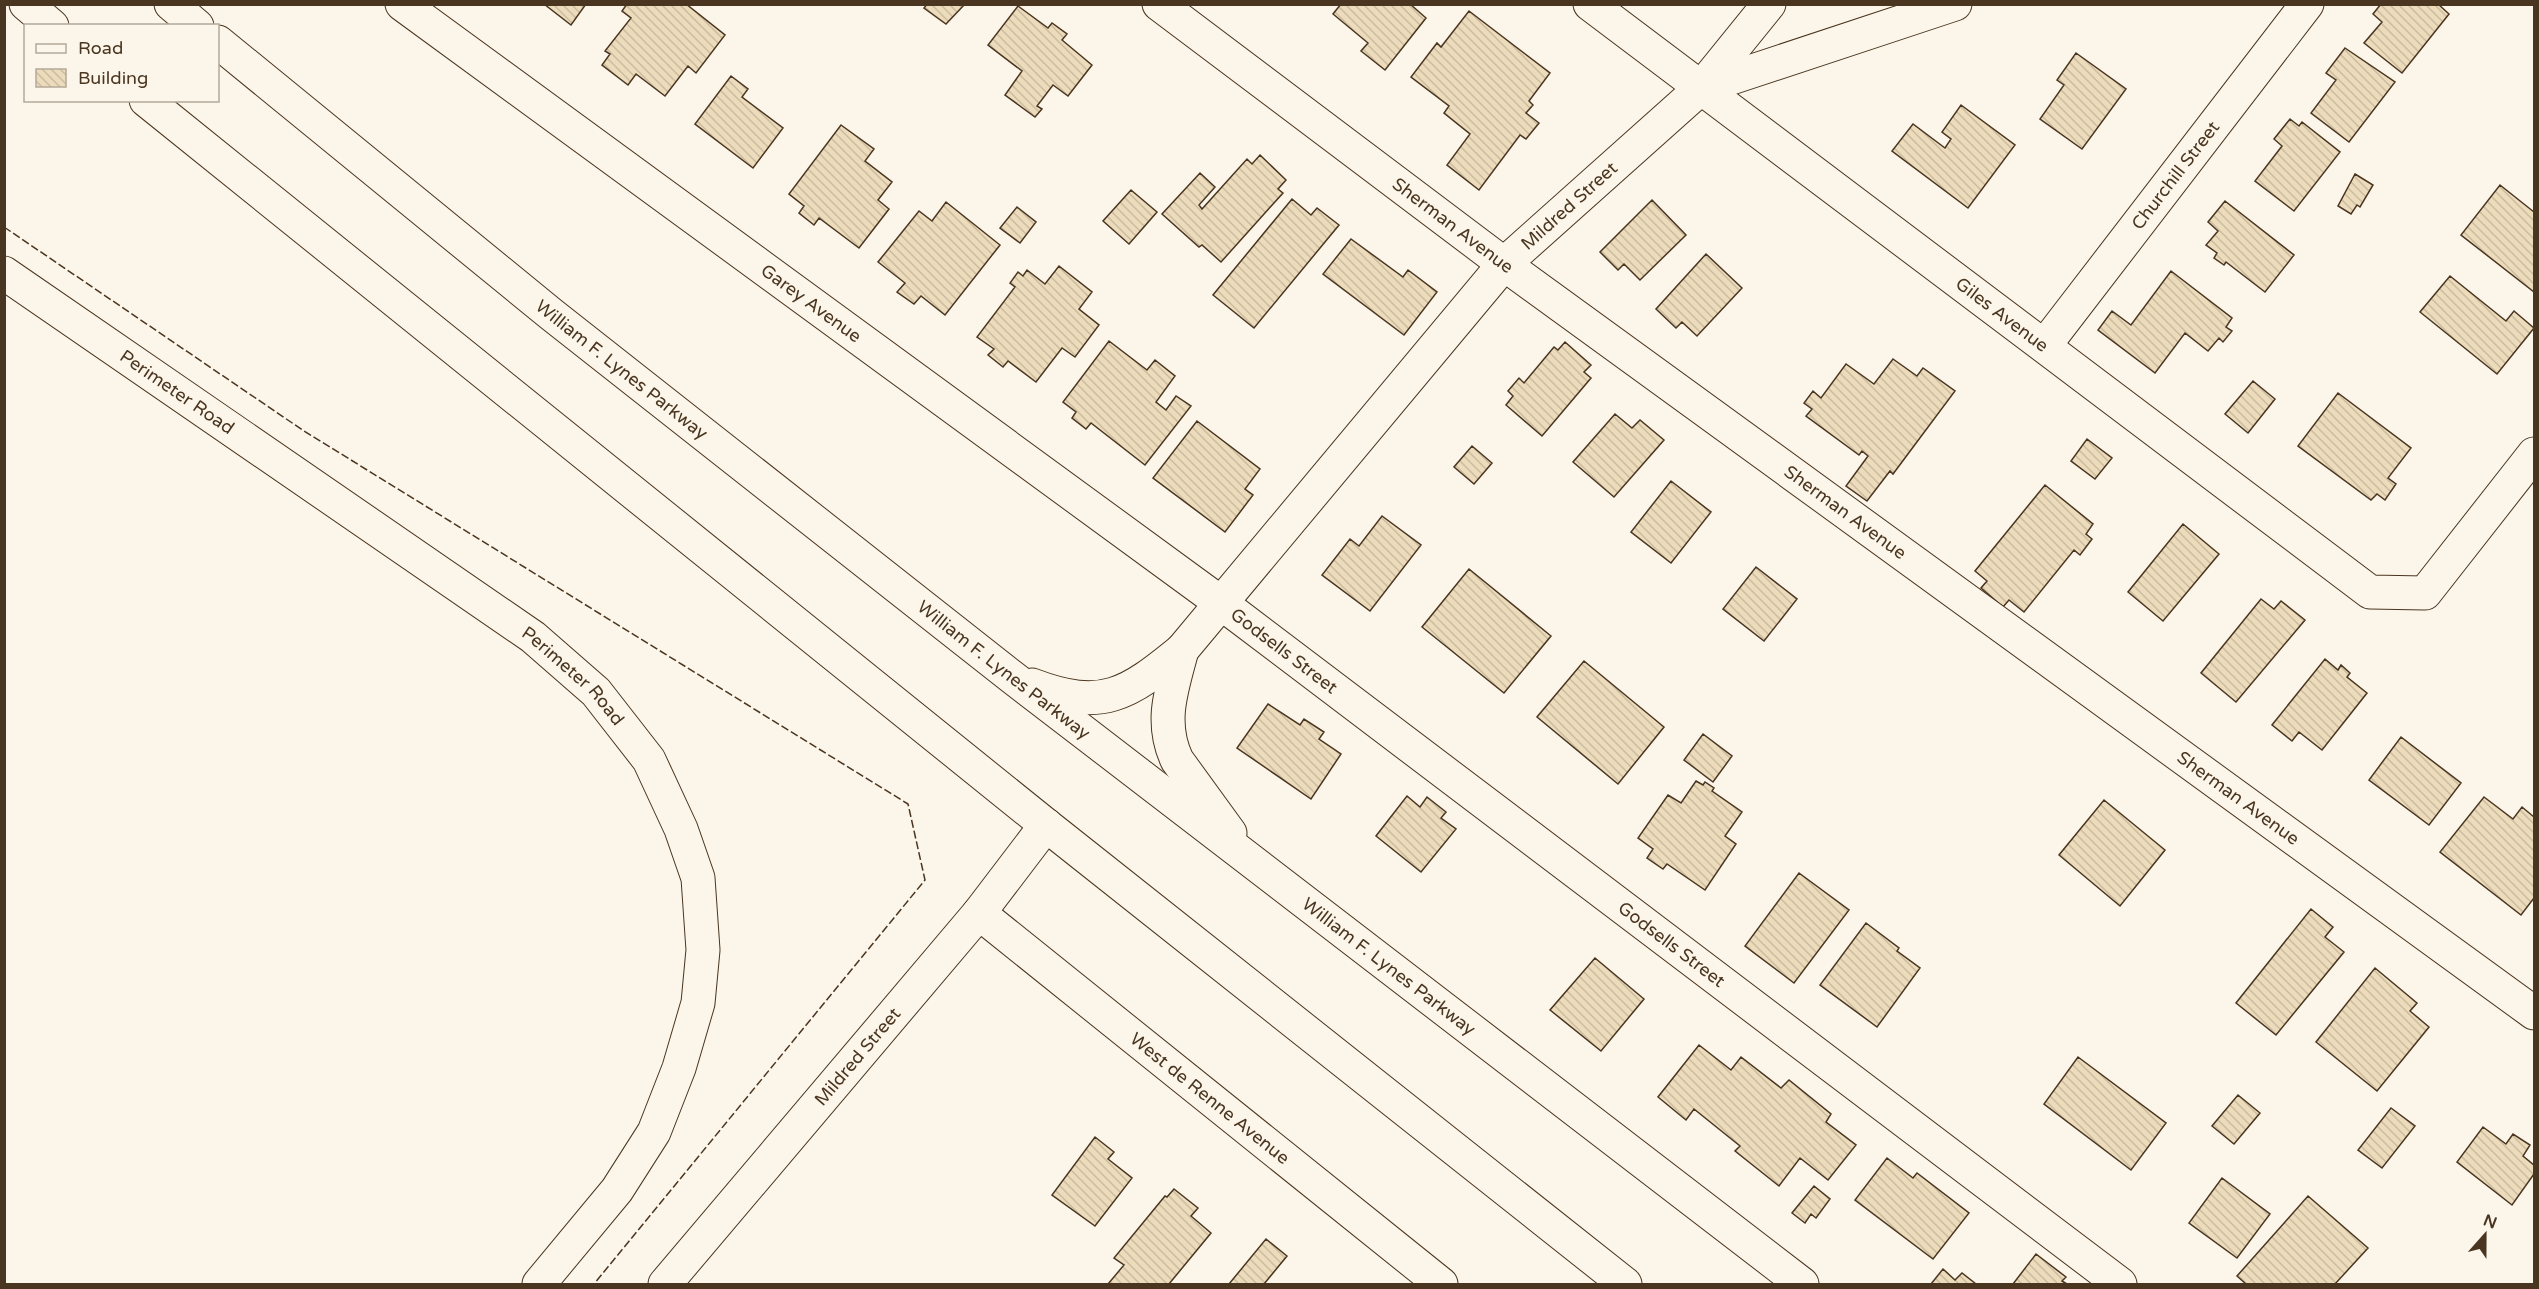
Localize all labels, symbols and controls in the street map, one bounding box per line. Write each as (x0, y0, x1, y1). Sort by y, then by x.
legend (24, 24, 219, 102)
text: Road (78, 37, 123, 59)
text: Building (78, 67, 148, 89)
street label: Churchill Street (2127, 116, 2224, 234)
street label: Mildred Street (1516, 157, 1622, 255)
street label: Sherman Avenue (1388, 173, 1518, 278)
street label: Garey Avenue (757, 259, 866, 347)
street label: Giles Avenue (1951, 273, 2053, 357)
street label: William F. Lynes Parkway (531, 295, 713, 444)
street label: Perimeter Road (116, 345, 238, 439)
street label: Sherman Avenue (1780, 460, 1911, 564)
street label: William F. Lynes Parkway (913, 596, 1095, 744)
street label: Godsells Street (1226, 603, 1342, 699)
street label: Perimeter Road (518, 622, 629, 730)
street label: Sherman Avenue (2173, 746, 2304, 850)
street label: William F. Lynes Parkway (1298, 893, 1480, 1040)
street label: Godsells Street (1614, 897, 1730, 992)
street label: Mildred Street (810, 1003, 905, 1110)
street label: West de Renne Avenue (1126, 1028, 1294, 1169)
north arrow (2455, 1205, 2515, 1265)
text: N (2480, 1210, 2500, 1234)

